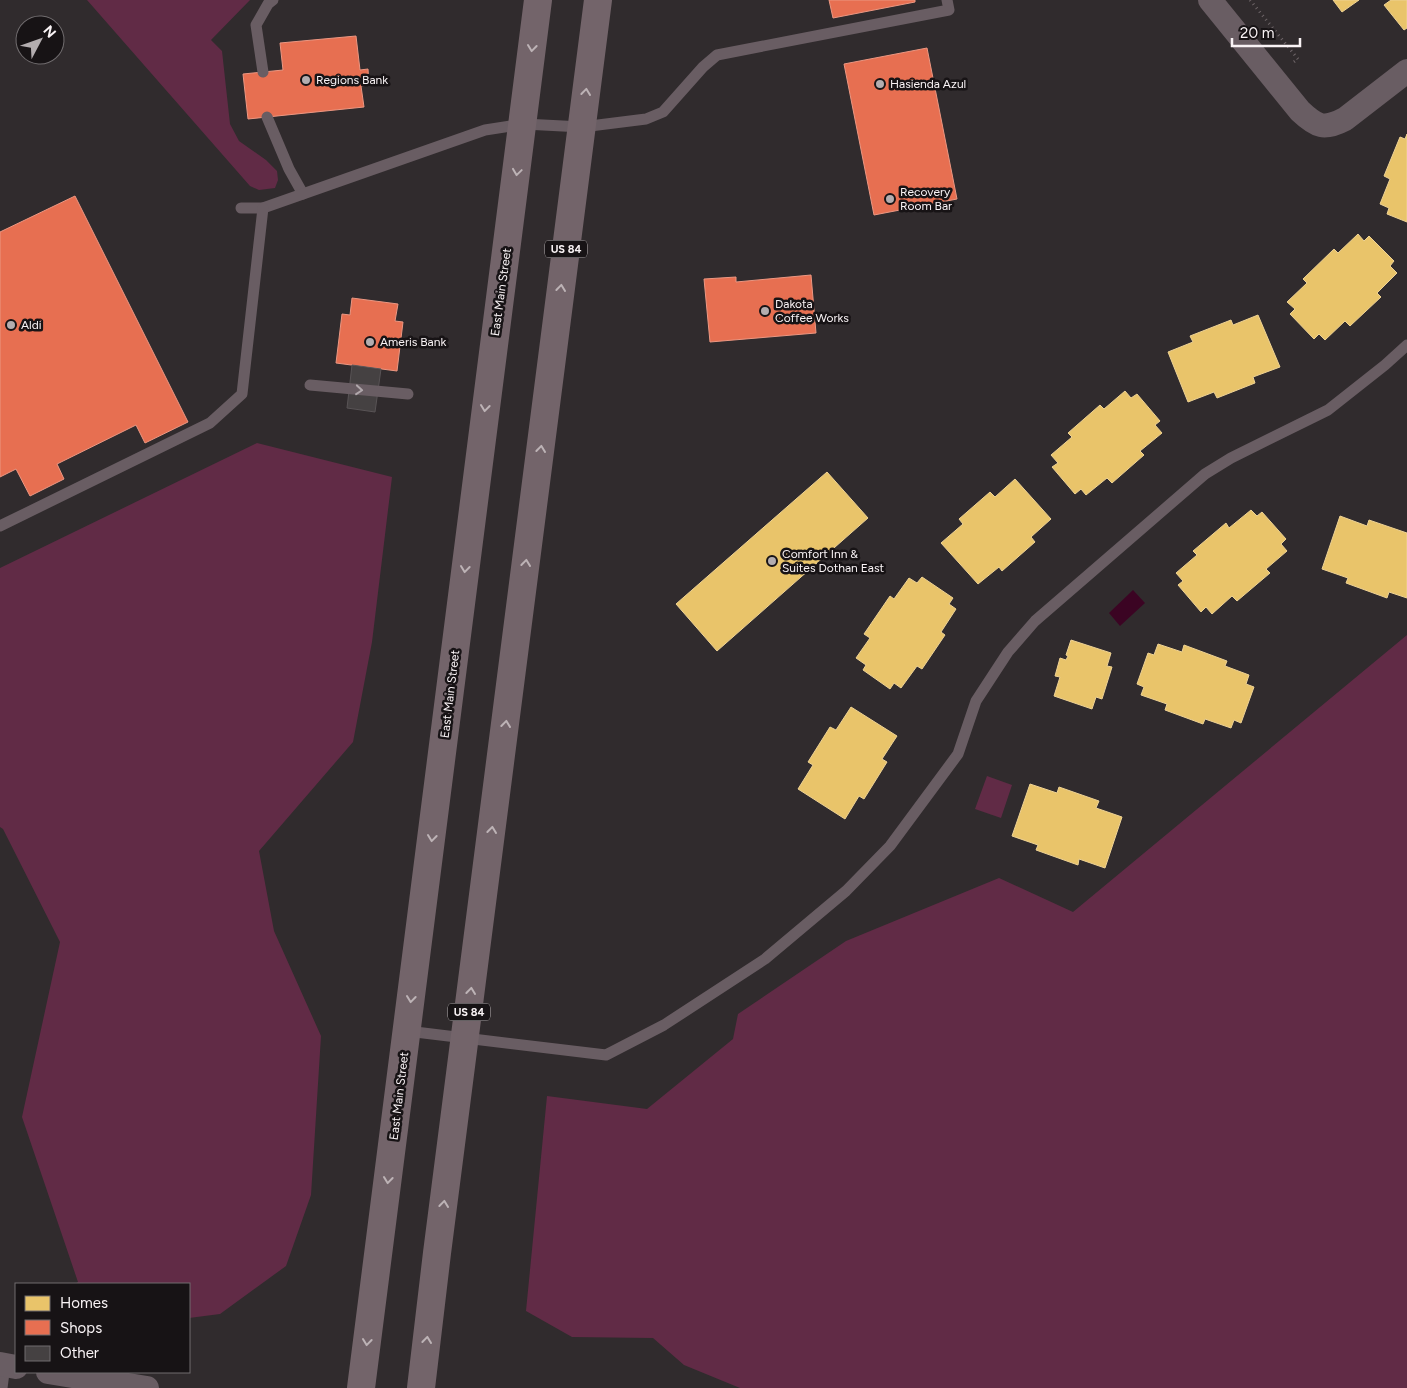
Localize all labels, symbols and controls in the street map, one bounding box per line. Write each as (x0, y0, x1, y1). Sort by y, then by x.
north arrow (15, 15, 65, 65)
scale bar (1232, 15, 1300, 47)
text: N (39, 22, 59, 41)
text: 20 m (1240, 24, 1274, 42)
one-way arrow (528, 44, 538, 53)
place label: Regions Bank (316, 73, 388, 87)
marker: Regions Bank (300, 74, 312, 86)
place label: Hasienda Azul (890, 77, 966, 91)
marker: Hasienda Azul (874, 78, 886, 90)
one-way arrow (580, 88, 591, 96)
one-way arrow (512, 168, 523, 176)
place label: Recovery Room Bar (900, 185, 952, 213)
marker: Recovery Room Bar (884, 193, 896, 205)
road number: US 84 (545, 240, 587, 258)
street label: East Main Street (488, 247, 514, 337)
one-way arrow (555, 284, 566, 292)
place label: Dakota Coffee Works (775, 297, 849, 325)
marker: Dakota Coffee Works (759, 305, 771, 317)
place label: Aldi (21, 318, 42, 332)
marker: Aldi (5, 319, 17, 331)
place label: Ameris Bank (380, 335, 446, 349)
marker: Ameris Bank (364, 336, 376, 348)
one-way arrow (355, 384, 363, 395)
one-way arrow (480, 404, 491, 412)
one-way arrow (535, 445, 546, 453)
place label: Comfort Inn & Suites Dothan East (782, 547, 885, 575)
marker: Comfort Inn & Suites Dothan East (766, 555, 778, 567)
one-way arrow (521, 558, 531, 567)
one-way arrow (460, 566, 471, 574)
street label: East Main Street (438, 649, 462, 739)
one-way arrow (500, 719, 511, 727)
one-way arrow (486, 825, 497, 833)
one-way arrow (427, 834, 438, 842)
one-way arrow (465, 987, 476, 995)
one-way arrow (406, 996, 417, 1004)
road number: US 84 (448, 1004, 490, 1020)
street label: East Main Street (387, 1051, 411, 1141)
one-way arrow (383, 1177, 394, 1185)
one-way arrow (438, 1200, 448, 1208)
legend (15, 1283, 190, 1373)
text: Homes (60, 1294, 108, 1312)
text: Shops (60, 1319, 102, 1337)
one-way arrow (421, 1335, 432, 1343)
one-way arrow (362, 1338, 373, 1346)
text: Other (60, 1344, 99, 1362)

